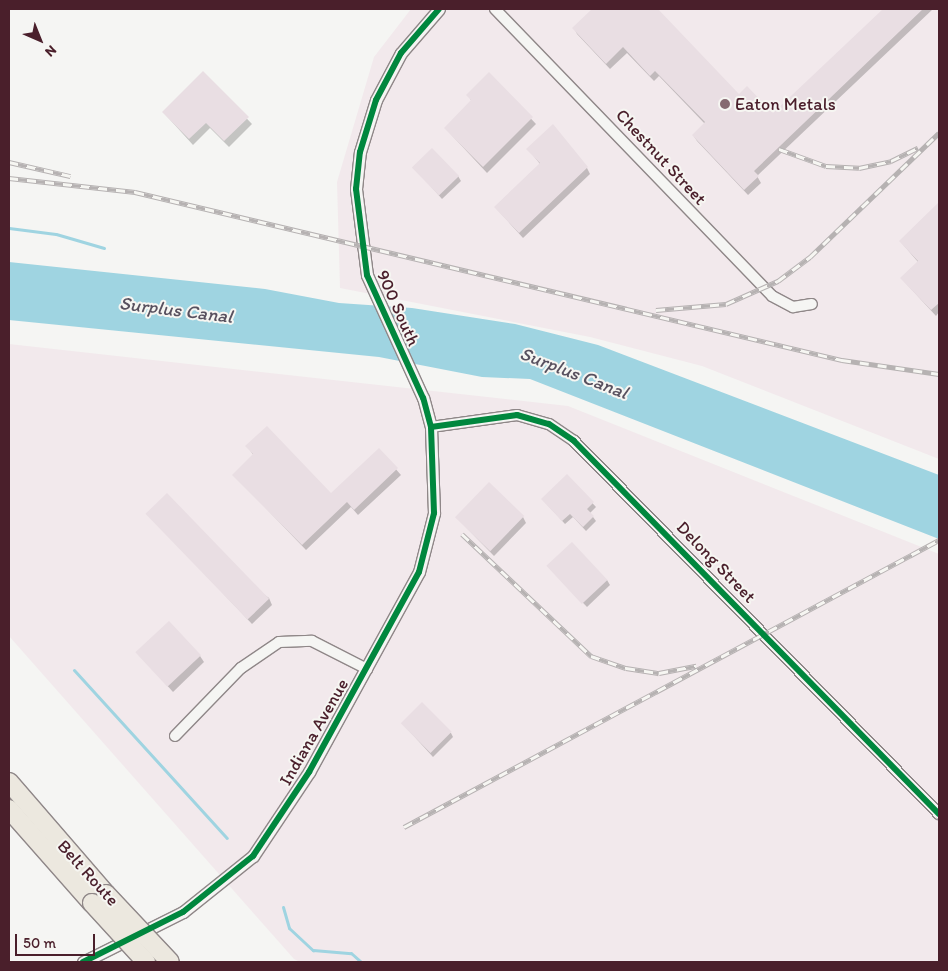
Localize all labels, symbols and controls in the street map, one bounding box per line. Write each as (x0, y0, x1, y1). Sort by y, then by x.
north arrow (15, 15, 65, 65)
text: N (41, 42, 60, 61)
place label: Eaton Metals (735, 93, 835, 115)
marker: Eaton Metals (719, 98, 731, 110)
street label: Chestnut Street (611, 105, 711, 209)
street label: 900 South (372, 267, 424, 349)
water label: Surplus Canal (118, 292, 234, 328)
water label: Surplus Canal (517, 342, 631, 404)
street label: Delong Street (672, 517, 760, 607)
street label: Indiana Avenue (275, 675, 353, 789)
street label: Belt Route (53, 836, 123, 910)
scale bar (18, 924, 98, 956)
text: 50 m (23, 934, 56, 952)

